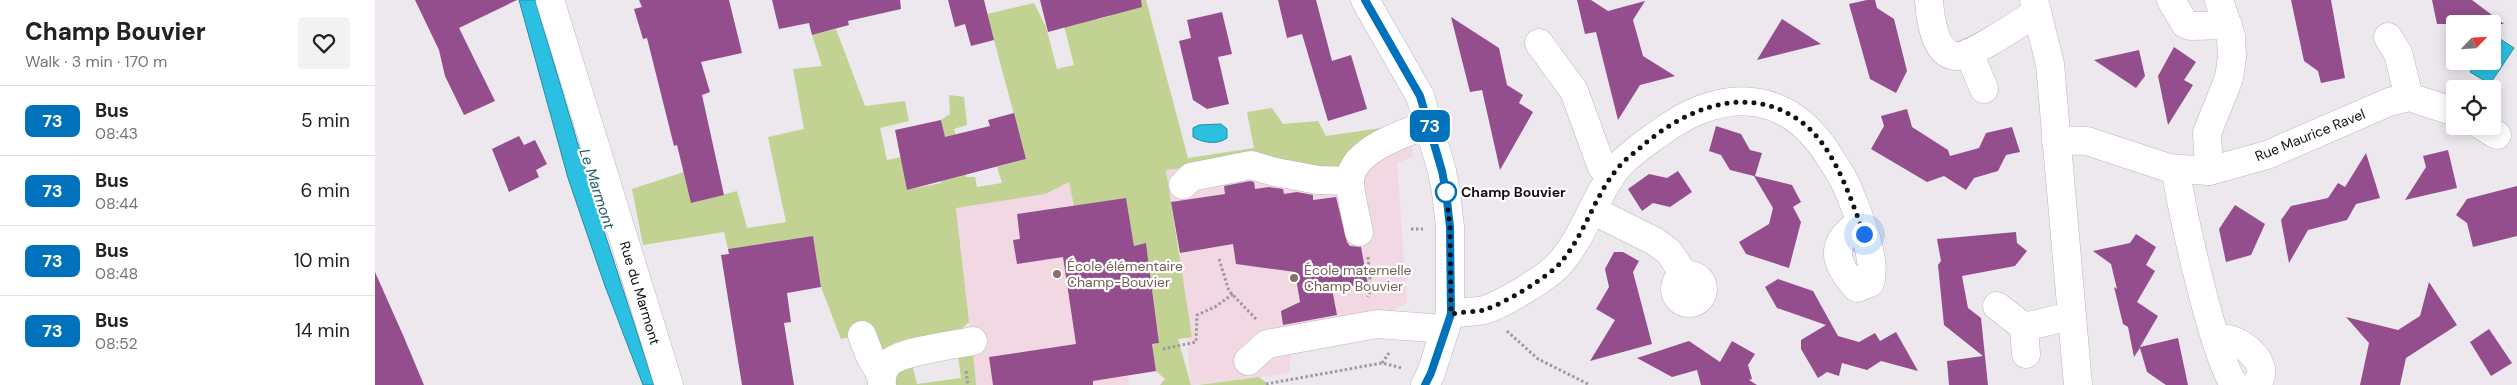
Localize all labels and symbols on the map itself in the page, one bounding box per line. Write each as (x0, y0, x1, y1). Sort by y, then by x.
north arrow (2446, 15, 2501, 70)
street label: Rue Maurice Ravel (2252, 105, 2368, 165)
line badge: 73 (1407, 110, 1453, 142)
water label: Le Marmont (575, 146, 619, 232)
marker: Champ Bouvier (1435, 181, 1457, 203)
place label: Champ Bouvier (1461, 183, 1566, 201)
your location (1852, 222, 1877, 247)
street label: Rue du Marmont (616, 239, 664, 347)
place label: École élémentaire Champ-Bouvier (1067, 257, 1183, 291)
place label: École maternelle Champ Bouvier (1304, 261, 1412, 295)
marker: École élémentaire Champ-Bouvier (1051, 268, 1063, 280)
marker: École maternelle Champ Bouvier (1288, 272, 1300, 284)

